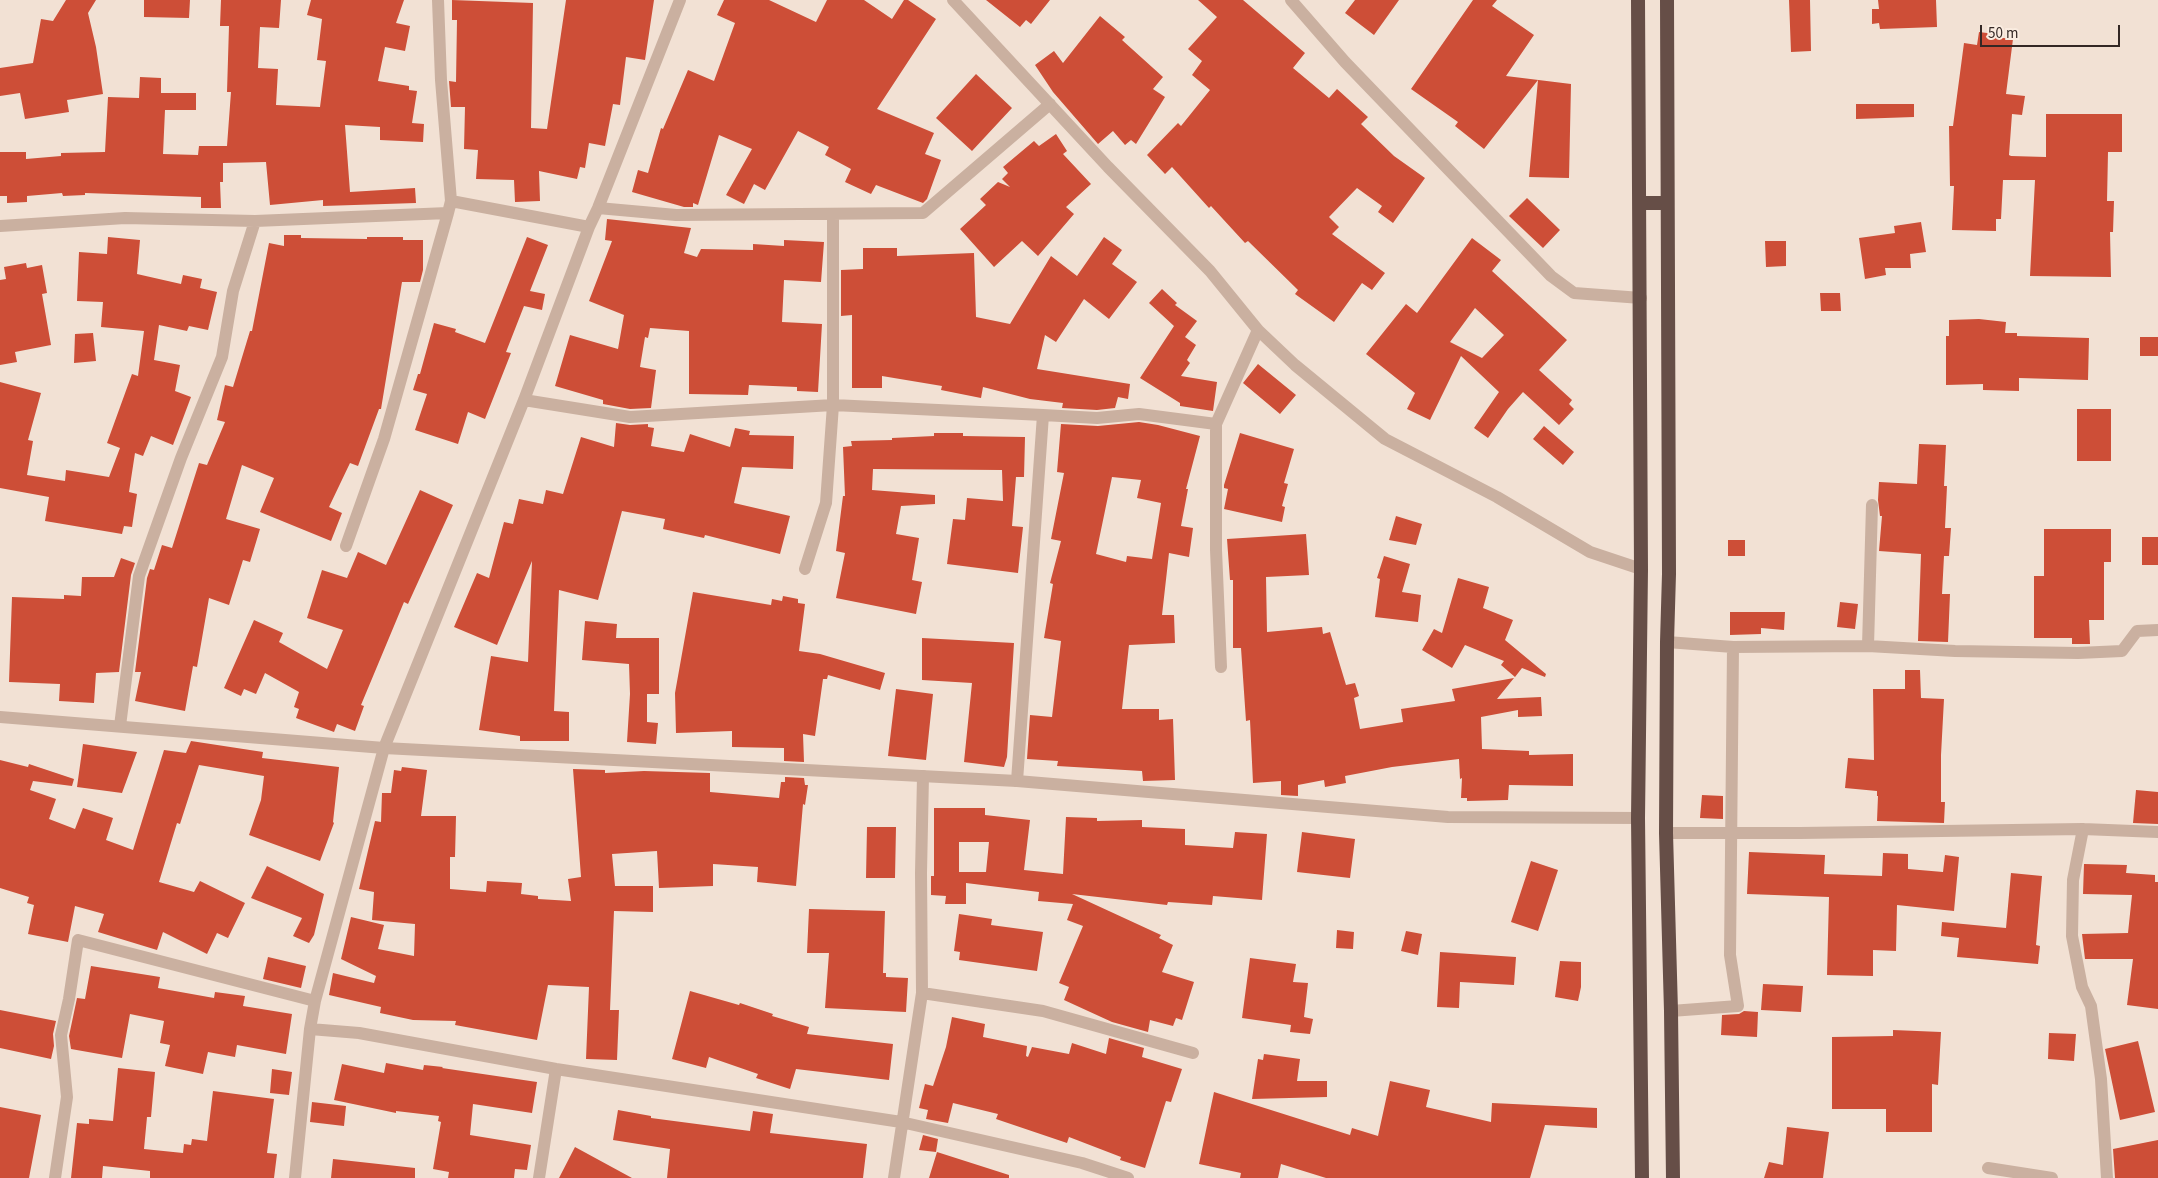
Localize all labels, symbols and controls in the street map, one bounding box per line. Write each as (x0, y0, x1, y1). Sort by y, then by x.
scale bar (1983, 15, 2123, 47)
text: 50 m (1988, 23, 2018, 44)

